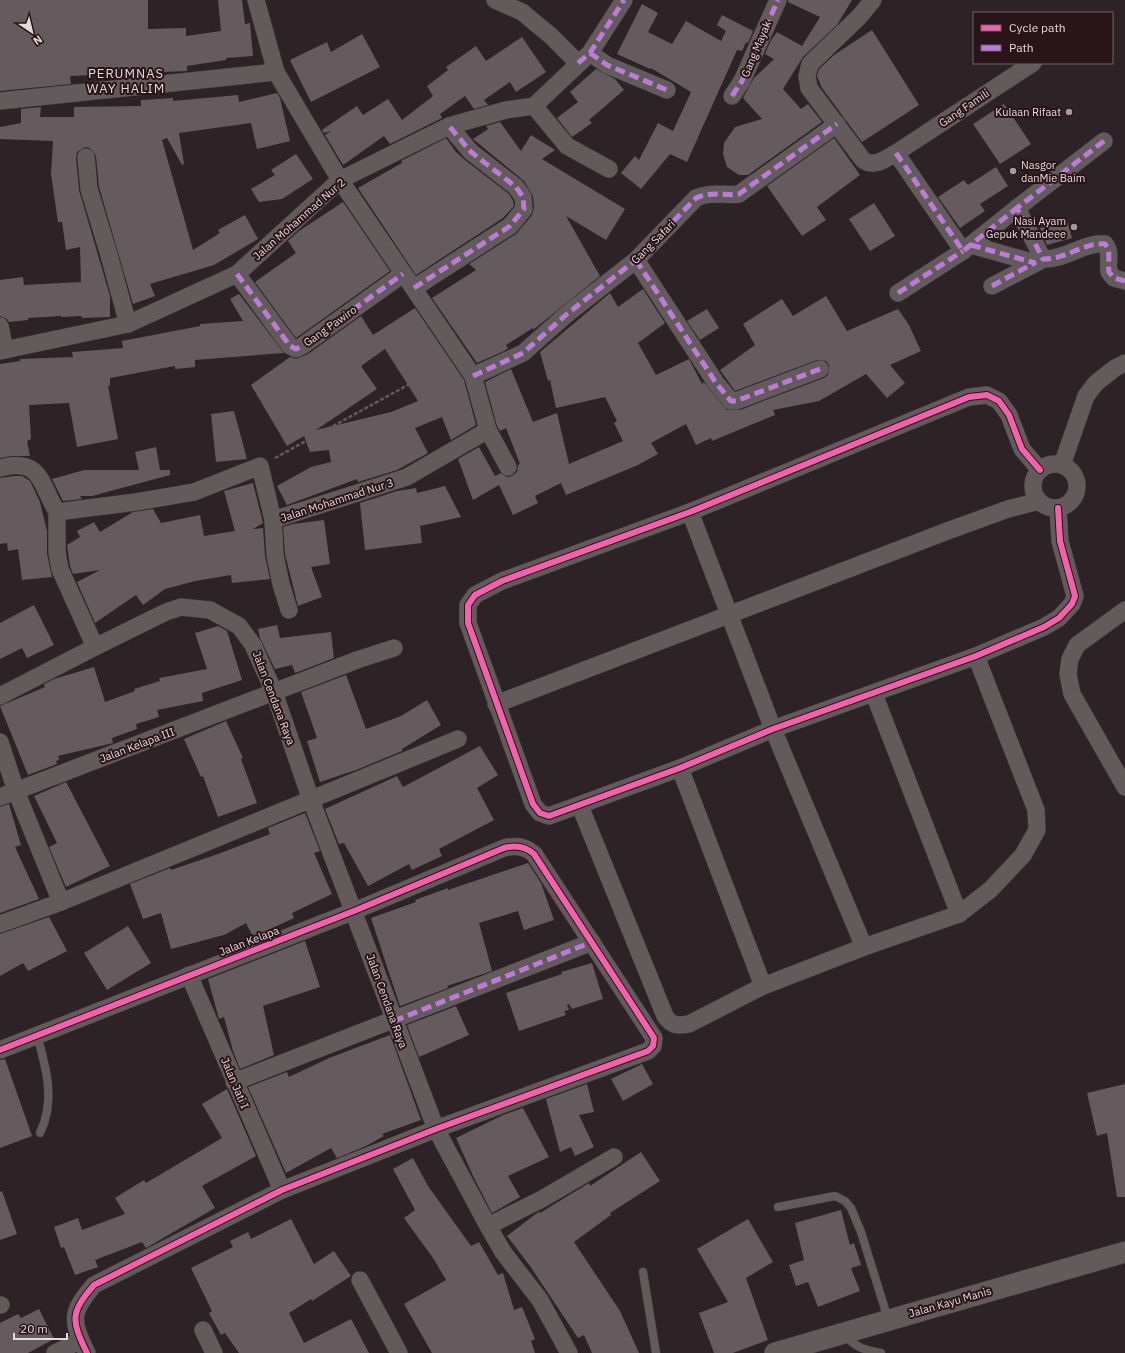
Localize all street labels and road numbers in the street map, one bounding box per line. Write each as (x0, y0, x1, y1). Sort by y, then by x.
street label: Gang Mayak (738, 19, 774, 79)
street label: Gang Famili (936, 86, 992, 130)
street label: Jalan Mohammad Nur 2 (250, 175, 348, 263)
street label: Gang Safari (628, 217, 678, 267)
street label: Gang Pawiro (301, 303, 359, 349)
street label: Jalan Mohammad Nur 3 (279, 475, 395, 525)
street label: Jalan Cendana Raya (250, 649, 298, 747)
street label: Jalan Kelapa III (98, 724, 176, 766)
street label: Jalan Kelapa (217, 923, 281, 959)
street label: Jalan Cendana Raya (363, 952, 411, 1050)
street label: Jalan Jati I (218, 1055, 252, 1111)
street label: Jalan Kayu Manis (907, 1284, 993, 1320)

